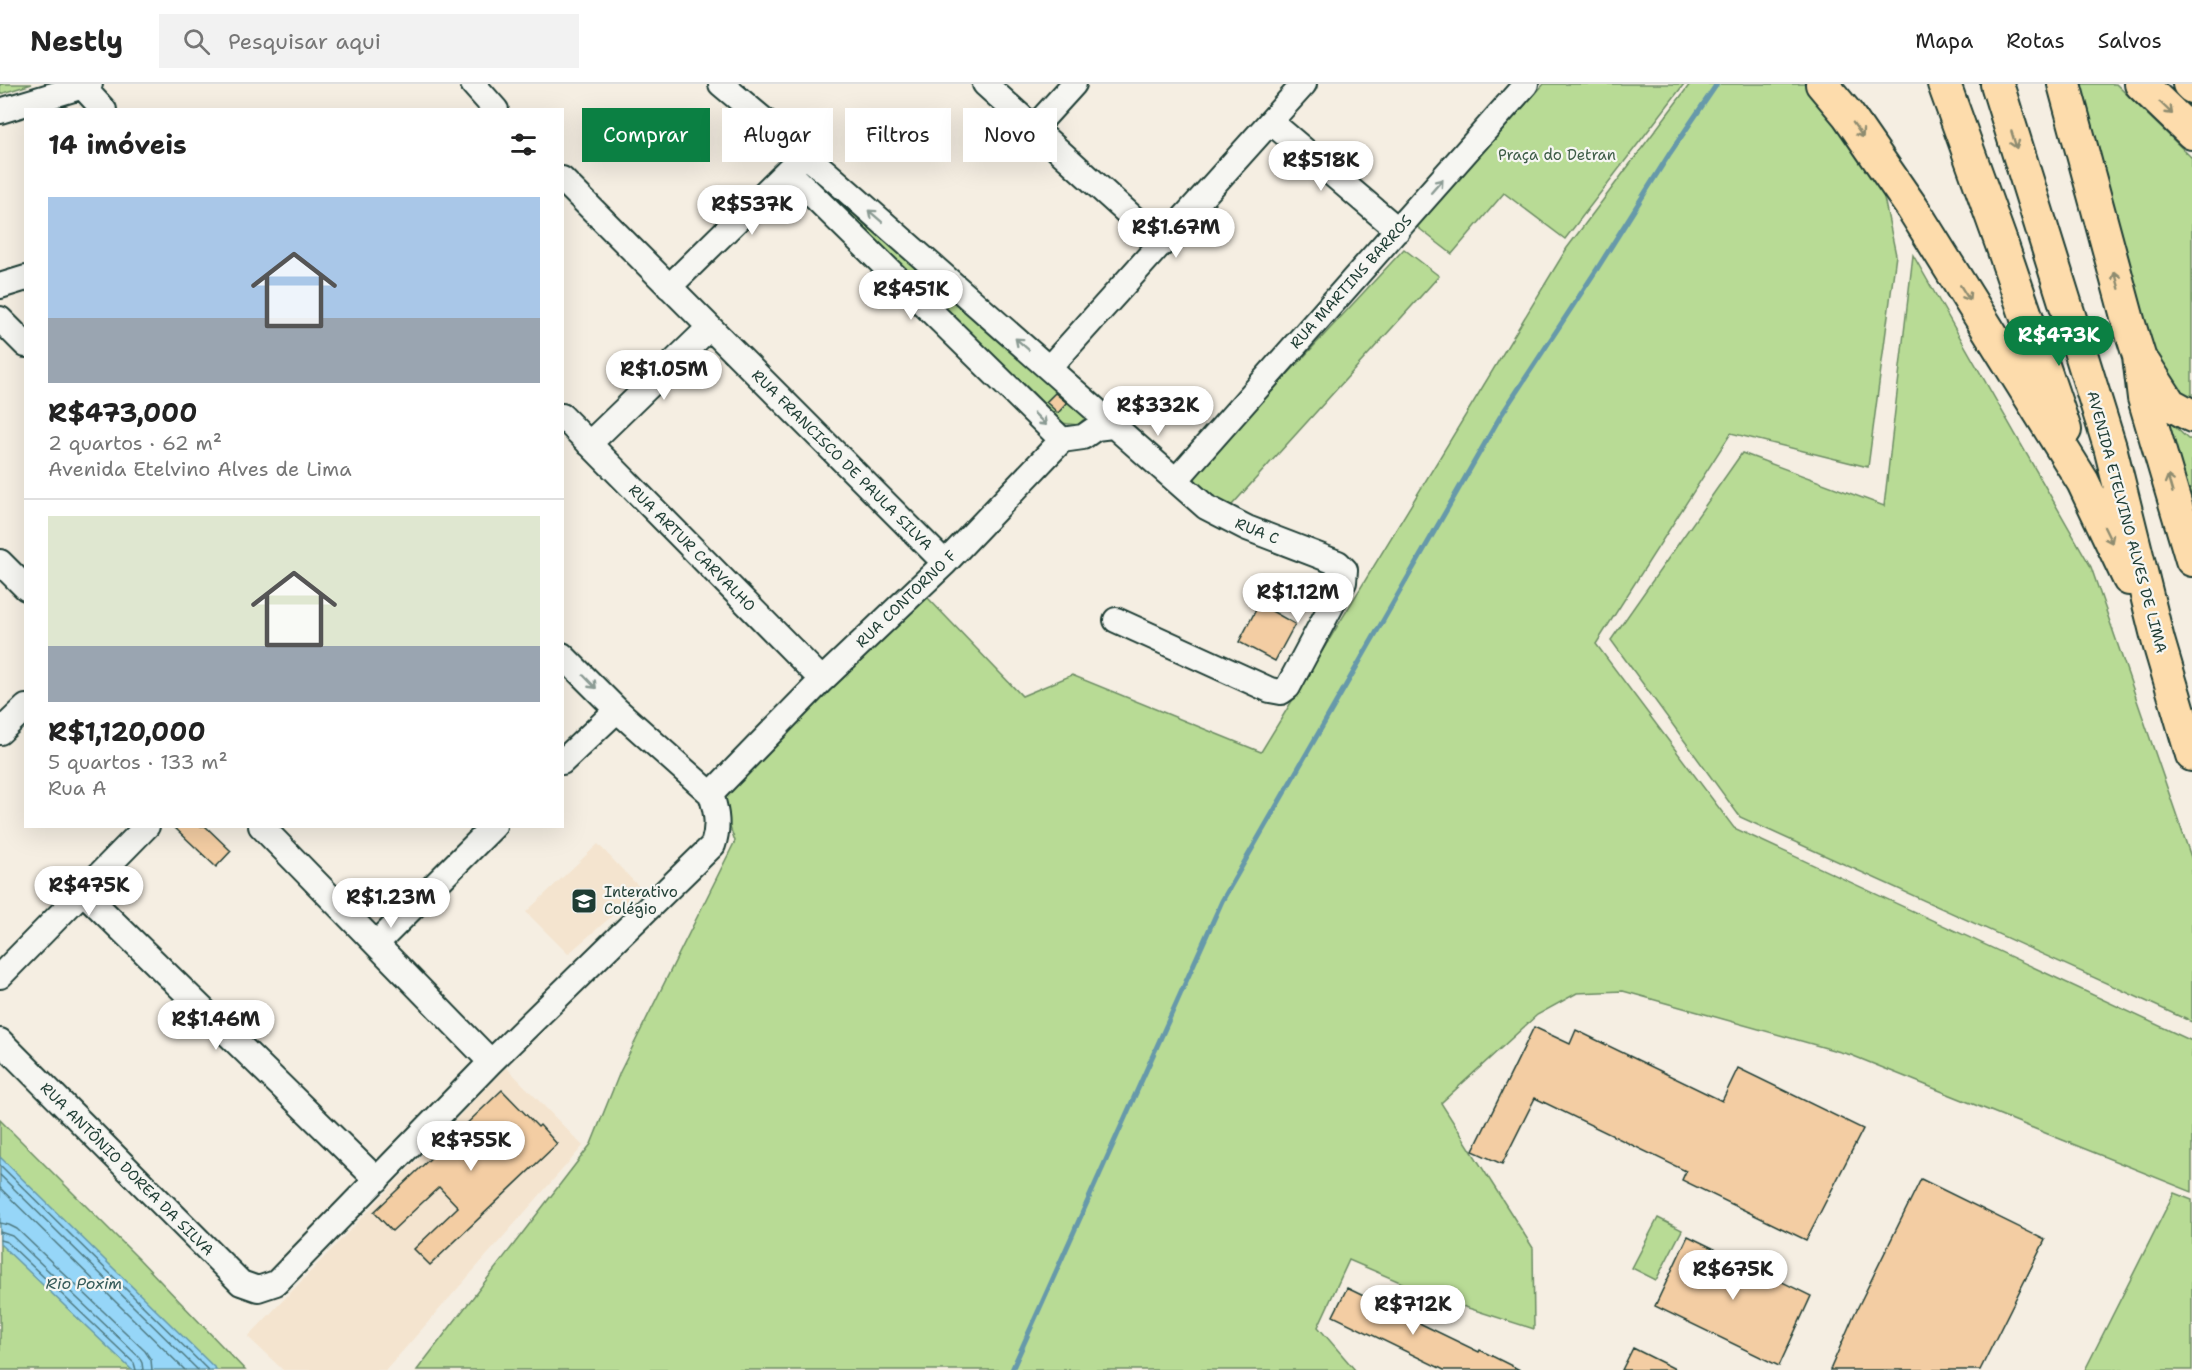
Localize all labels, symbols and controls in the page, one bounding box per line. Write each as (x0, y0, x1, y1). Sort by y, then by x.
search box (159, 14, 579, 68)
text: Nestly (30, 22, 123, 60)
icon: search (180, 25, 213, 58)
text: Pesquisar aqui (228, 27, 381, 56)
text: Mapa (1915, 27, 1973, 55)
text: Rotas (2006, 27, 2065, 55)
text: Salvos (2098, 27, 2162, 55)
one-way arrow (2159, 101, 2174, 116)
chip: Comprar (582, 108, 710, 162)
chip: Alugar (722, 108, 833, 162)
chip: Filtros (845, 108, 951, 162)
chip: Novo (963, 108, 1057, 162)
one-way arrow (1852, 121, 1864, 137)
text: 14 imóveis (48, 127, 187, 162)
icon: filters (507, 128, 540, 161)
one-way arrow (2009, 130, 2020, 149)
pin: R$518K (1272, 141, 1370, 192)
park label: Praça do Detran (1498, 145, 1616, 165)
text: R$518K (1283, 147, 1359, 173)
one-way arrow (1430, 178, 1444, 193)
pin: R$537K (703, 185, 801, 236)
text: R$537K (711, 191, 793, 217)
pin: R$1.67M (1121, 208, 1231, 259)
one-way arrow (868, 209, 883, 223)
street label: RUA MARTINS BARROS (1286, 211, 1416, 353)
text: R$1.67M (1132, 214, 1220, 240)
icon: home (240, 236, 348, 344)
pin: R$451K (862, 270, 960, 321)
one-way arrow (2110, 271, 2122, 290)
text: R$451K (873, 276, 949, 302)
one-way arrow (1959, 284, 1971, 301)
pin: R$473K (2010, 316, 2108, 367)
text: R$473K (2018, 322, 2100, 348)
one-way arrow (1015, 337, 1030, 351)
pin: R$1.05M (609, 350, 719, 401)
text: R$1.05M (620, 356, 708, 382)
street label: RUA FRANCISCO DE PAULA SILVA (747, 365, 937, 555)
pin: R$332K (1109, 386, 1207, 437)
street label: AVENIDA ETELVINO ALVES DE LIMA (2082, 389, 2172, 655)
text: R$332K (1117, 392, 1199, 418)
text: R$473,000 (48, 395, 197, 430)
one-way arrow (1033, 411, 1047, 426)
text: 2 quartos · 62 m² (48, 430, 222, 456)
text: Avenida Etelvino Alves de Lima (48, 456, 352, 482)
one-way arrow (2164, 475, 2175, 494)
street label: RUA ARTUR CARVALHO (624, 480, 760, 616)
street label: RUA C (1232, 513, 1282, 549)
one-way arrow (2102, 526, 2114, 544)
street label: RUA CONTORNO F (851, 546, 961, 652)
icon: home (240, 555, 348, 663)
pin: R$1.12M (1243, 573, 1353, 624)
text: R$1.12M (1257, 579, 1339, 605)
one-way arrow (582, 675, 597, 690)
text: R$1,120,000 (48, 714, 206, 749)
text: 5 quartos · 133 m² (48, 749, 228, 775)
text: Rua A (48, 775, 106, 801)
pin: R$475K (40, 866, 138, 917)
text: R$475K (48, 872, 130, 898)
pin: R$1.23M (336, 878, 446, 929)
place label: Interativo Colégio (604, 882, 678, 919)
text: R$1.23M (346, 884, 436, 910)
school or university icon: Interativo Colégio (569, 886, 599, 916)
pin: R$1.46M (161, 1000, 271, 1051)
text: R$1.46M (172, 1006, 260, 1032)
street label: RUA ANTÔNIO DOREA DA SILVA (36, 1077, 219, 1260)
pin: R$755K (422, 1121, 520, 1172)
text: R$755K (431, 1127, 511, 1153)
pin: R$675K (1684, 1250, 1782, 1301)
text: R$675K (1693, 1256, 1773, 1282)
water label: Rio Poxim (46, 1273, 122, 1294)
pin: R$712K (1364, 1285, 1462, 1336)
text: R$712K (1374, 1291, 1452, 1317)

